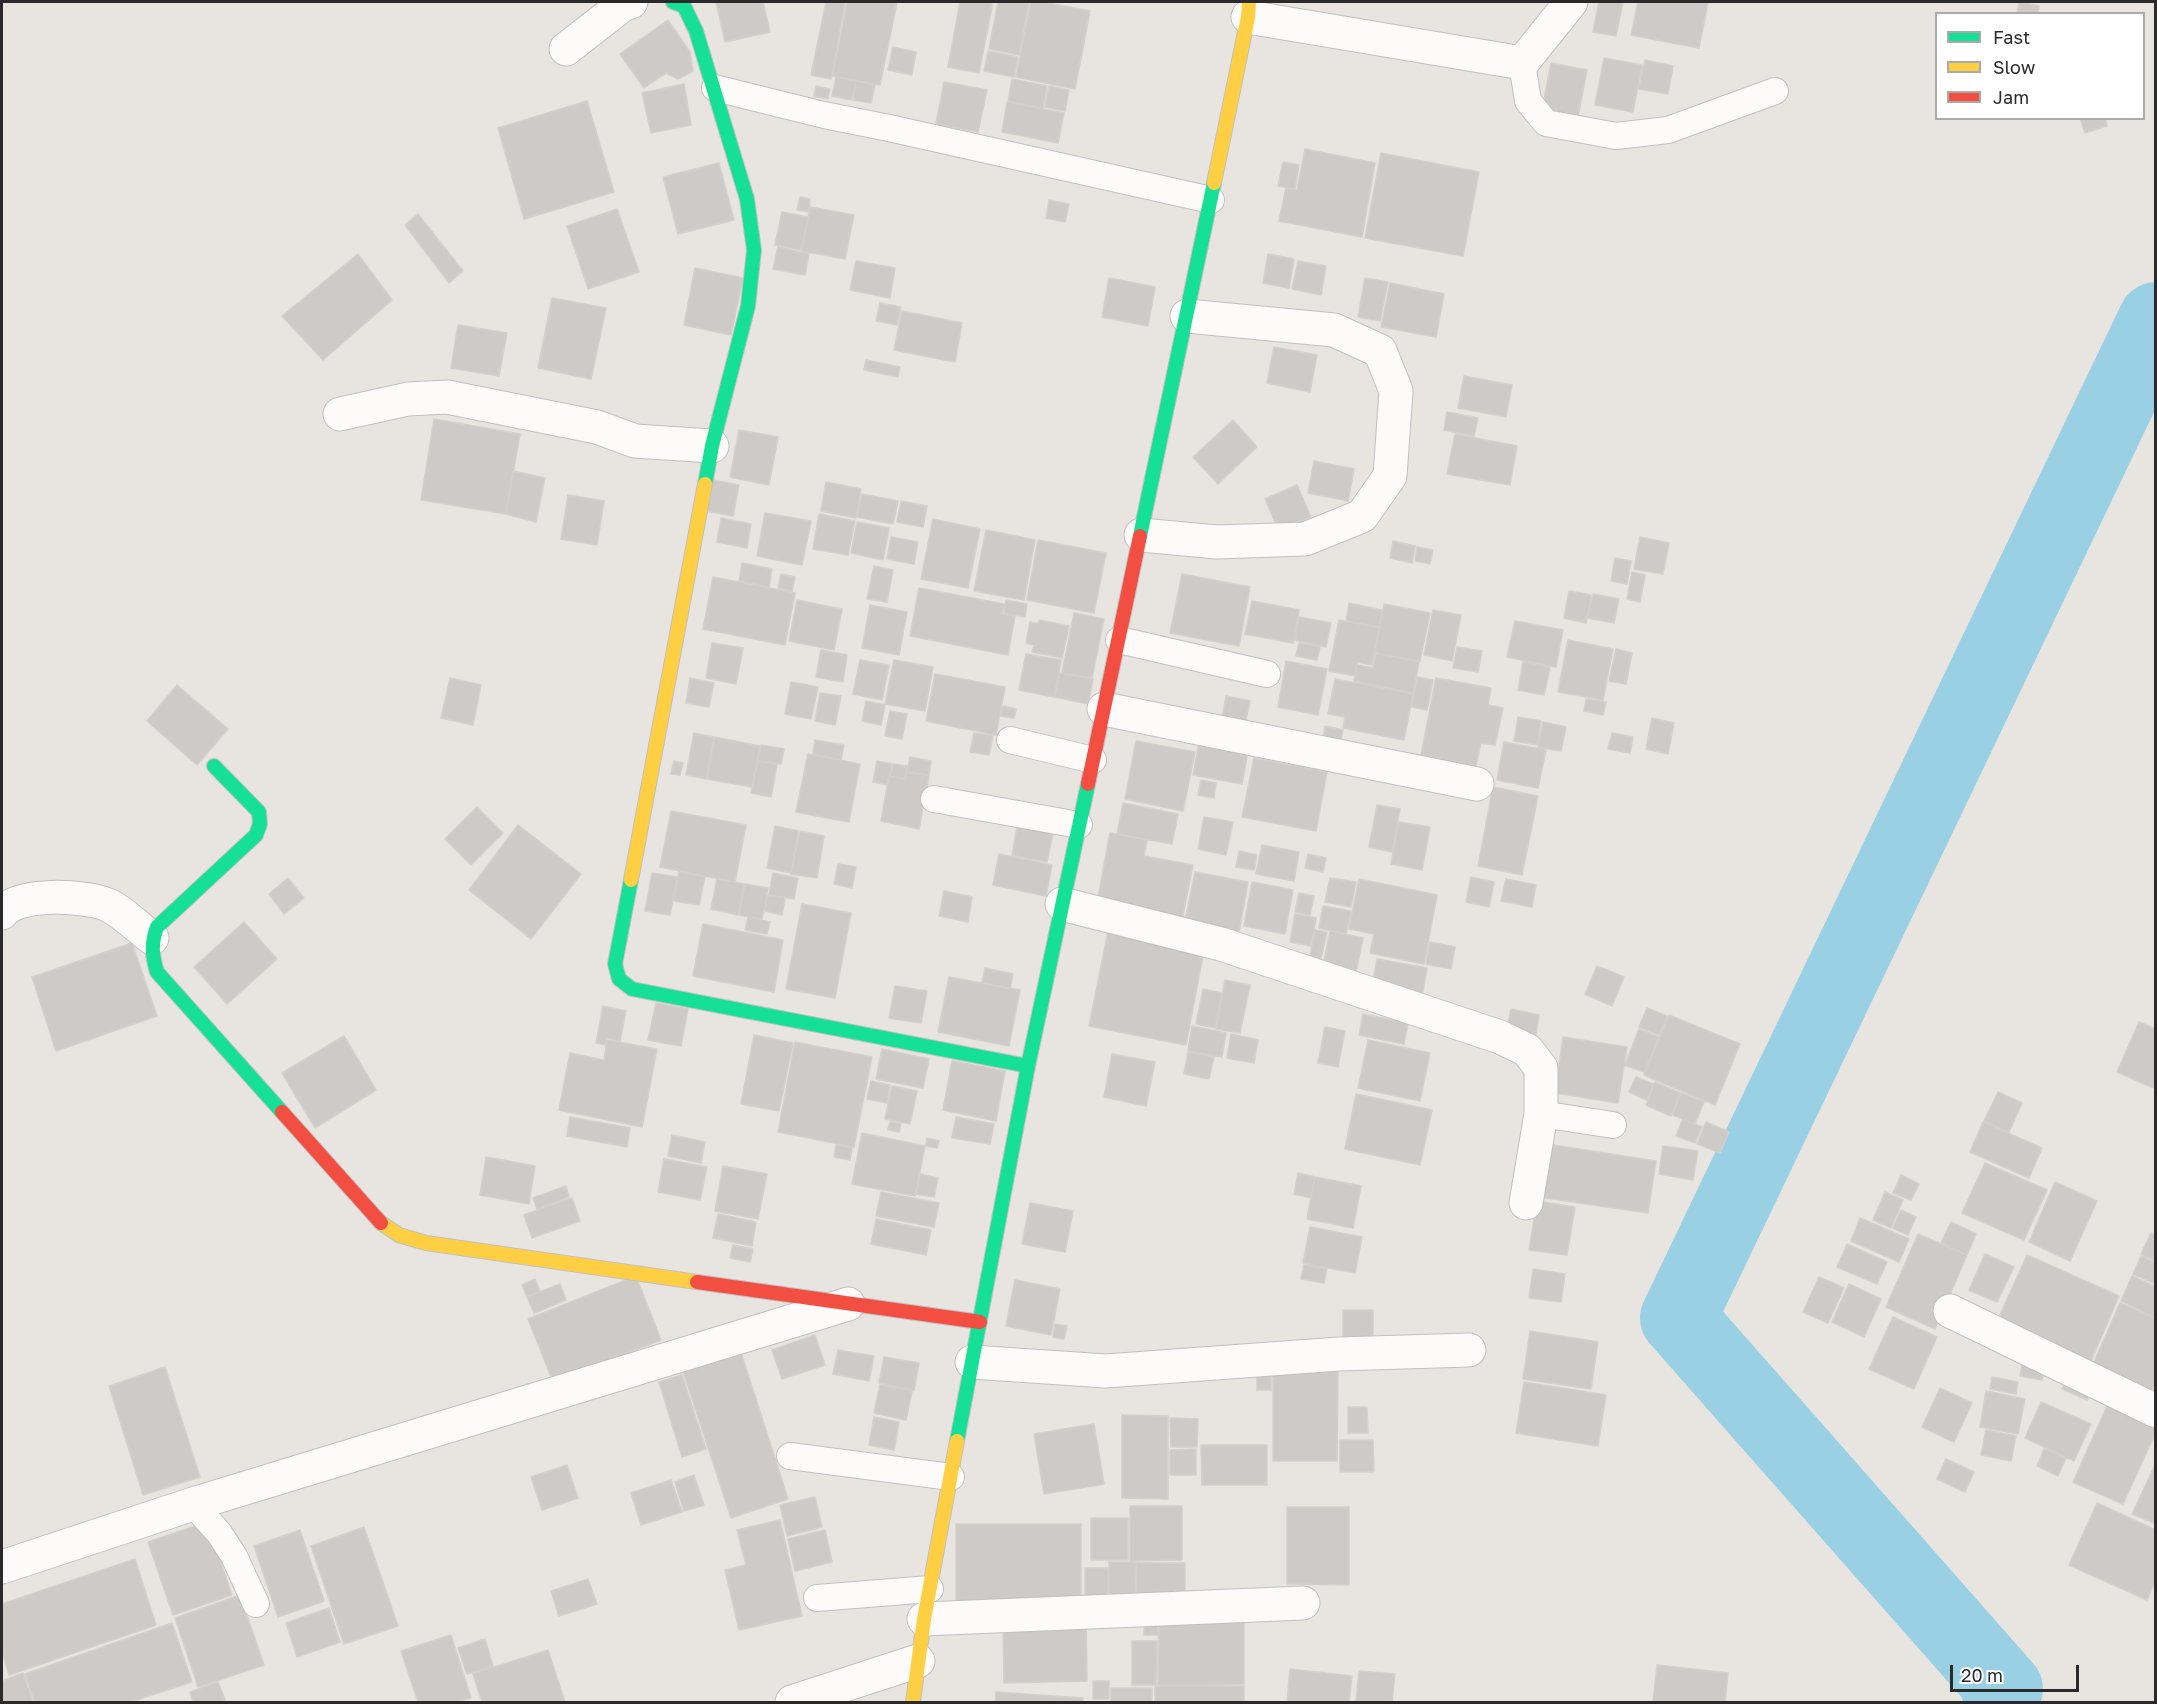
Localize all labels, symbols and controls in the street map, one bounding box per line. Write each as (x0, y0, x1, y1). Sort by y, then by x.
legend (1935, 12, 2145, 120)
text: Fast (1993, 26, 2030, 48)
text: Slow (1993, 56, 2035, 78)
text: Jam (1993, 86, 2029, 108)
scale bar (1953, 1653, 2082, 1691)
text: 20 m (1961, 1664, 2003, 1686)

